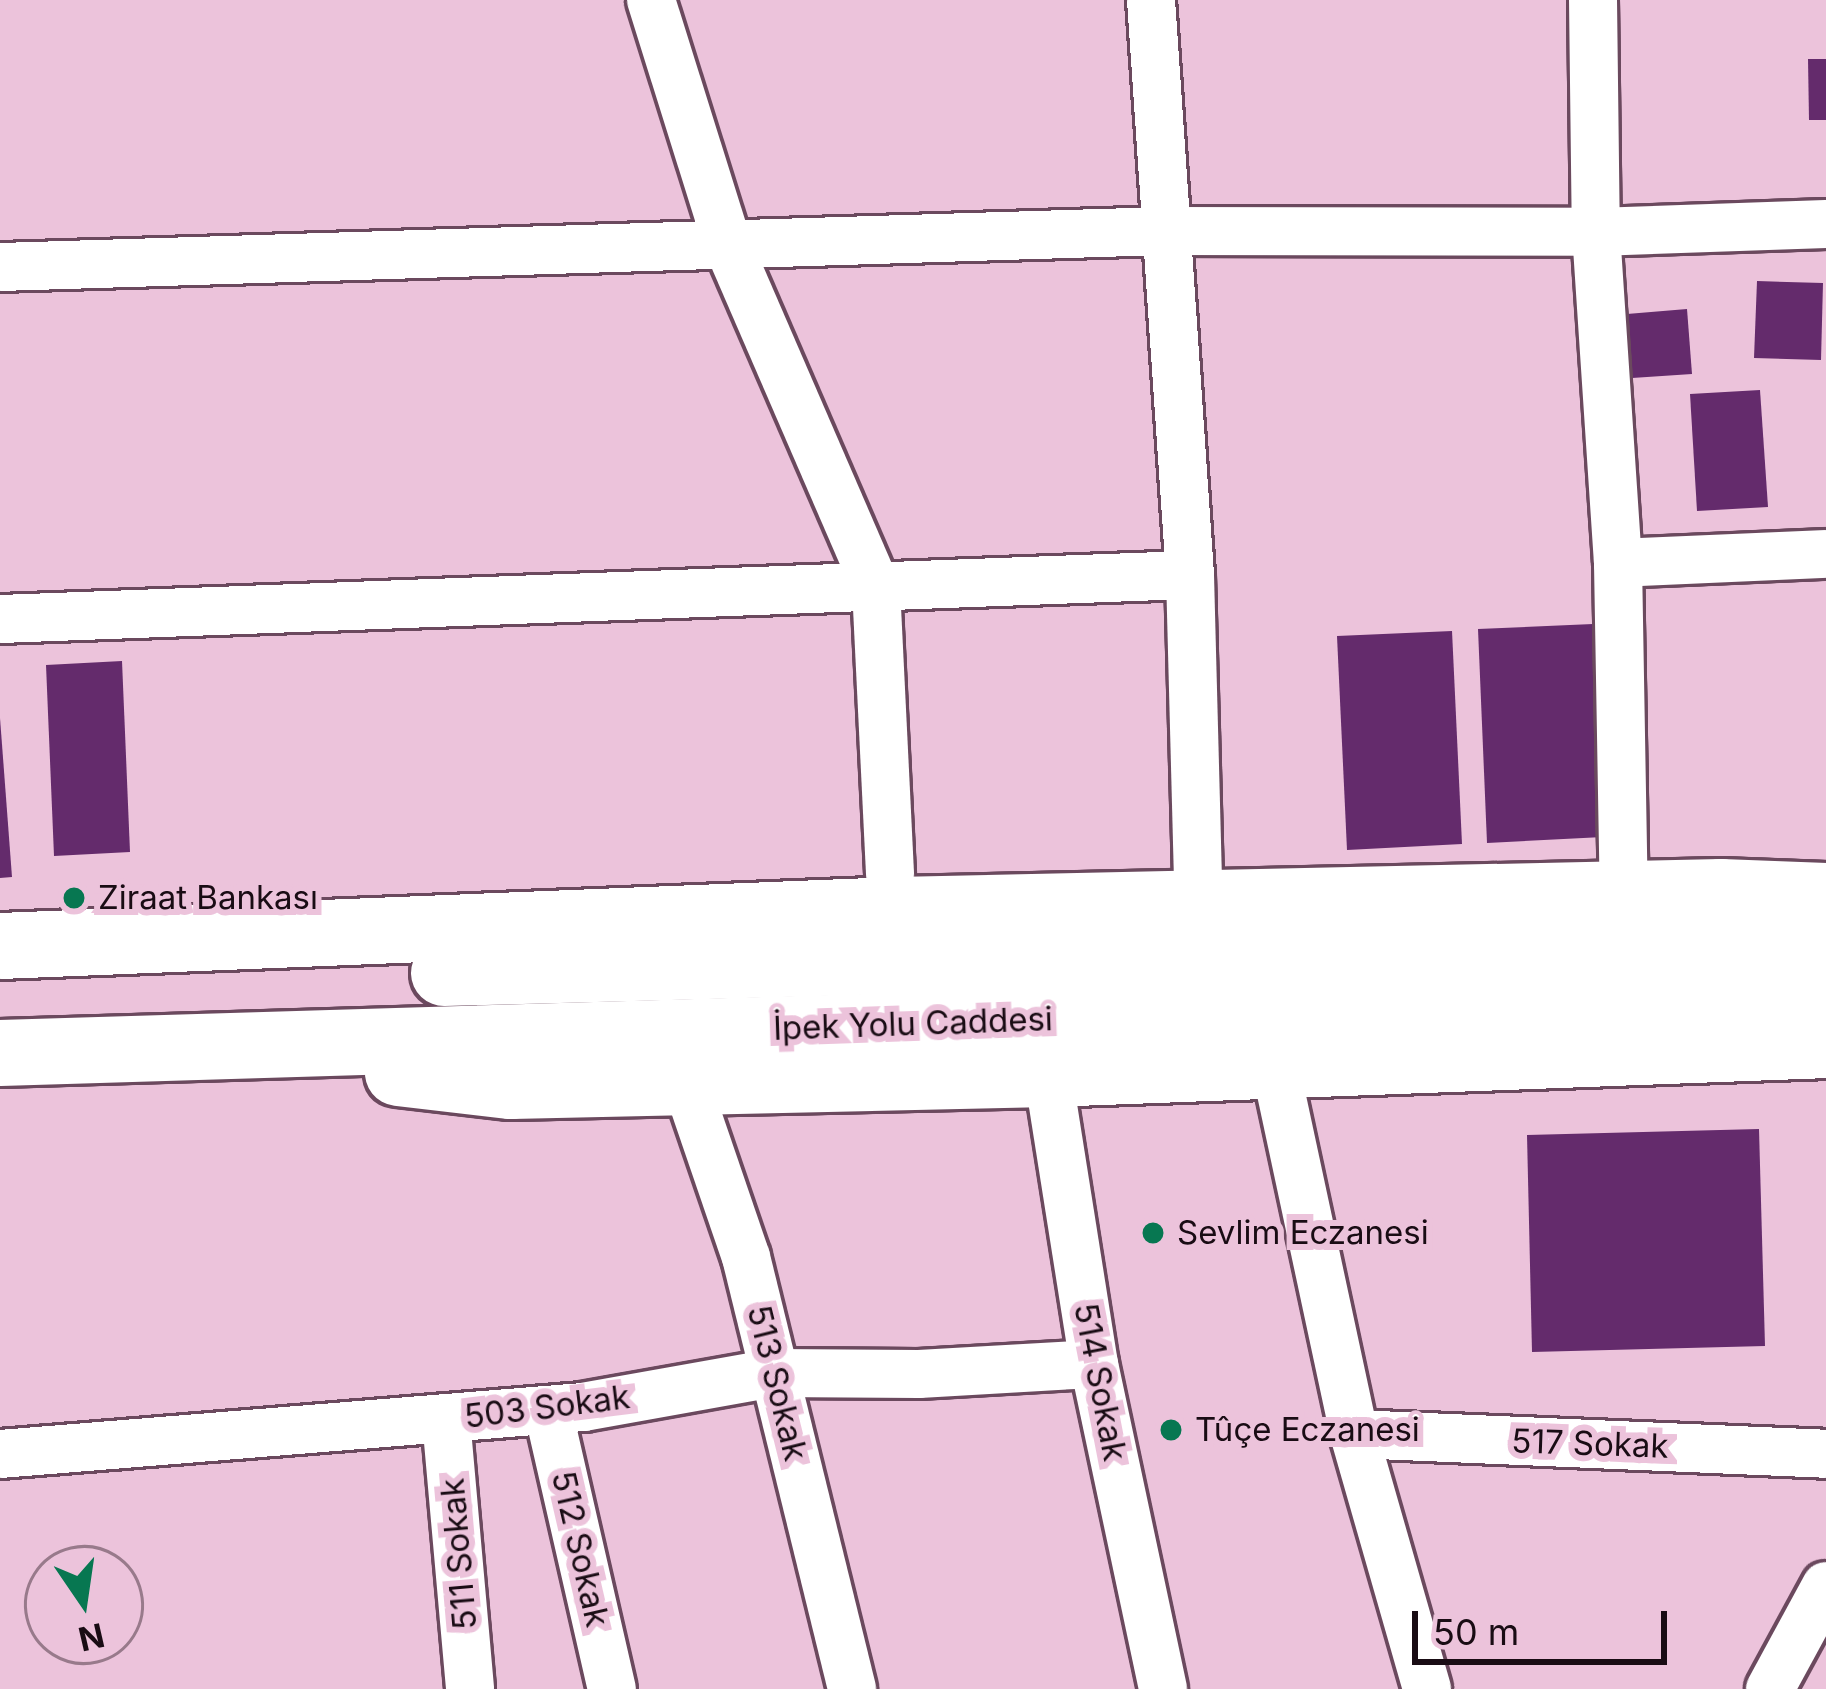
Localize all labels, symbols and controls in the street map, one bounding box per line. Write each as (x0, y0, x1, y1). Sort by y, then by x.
place label: Ziraat Bankası (98, 878, 318, 918)
marker: Ziraat Bankası (61, 885, 87, 911)
street label: İpek Yolu Caddesi (772, 999, 1054, 1049)
place label: Sevlim Eczanesi (1177, 1213, 1429, 1253)
marker: Sevlim Eczanesi (1140, 1220, 1166, 1246)
street label: 514 Sokak (1065, 1300, 1135, 1464)
street label: 513 Sokak (739, 1301, 815, 1465)
street label: 503 Sokak (462, 1377, 632, 1437)
place label: Tûçe Eczanesi (1195, 1410, 1420, 1450)
marker: Tûçe Eczanesi (1158, 1417, 1184, 1443)
street label: 517 Sokak (1511, 1421, 1669, 1467)
street label: 512 Sokak (543, 1467, 617, 1631)
street label: 511 Sokak (433, 1477, 485, 1631)
north arrow (24, 1545, 144, 1665)
scale bar (1418, 1587, 1673, 1661)
text: 50 m (1433, 1610, 1519, 1654)
text: N (75, 1615, 108, 1659)

